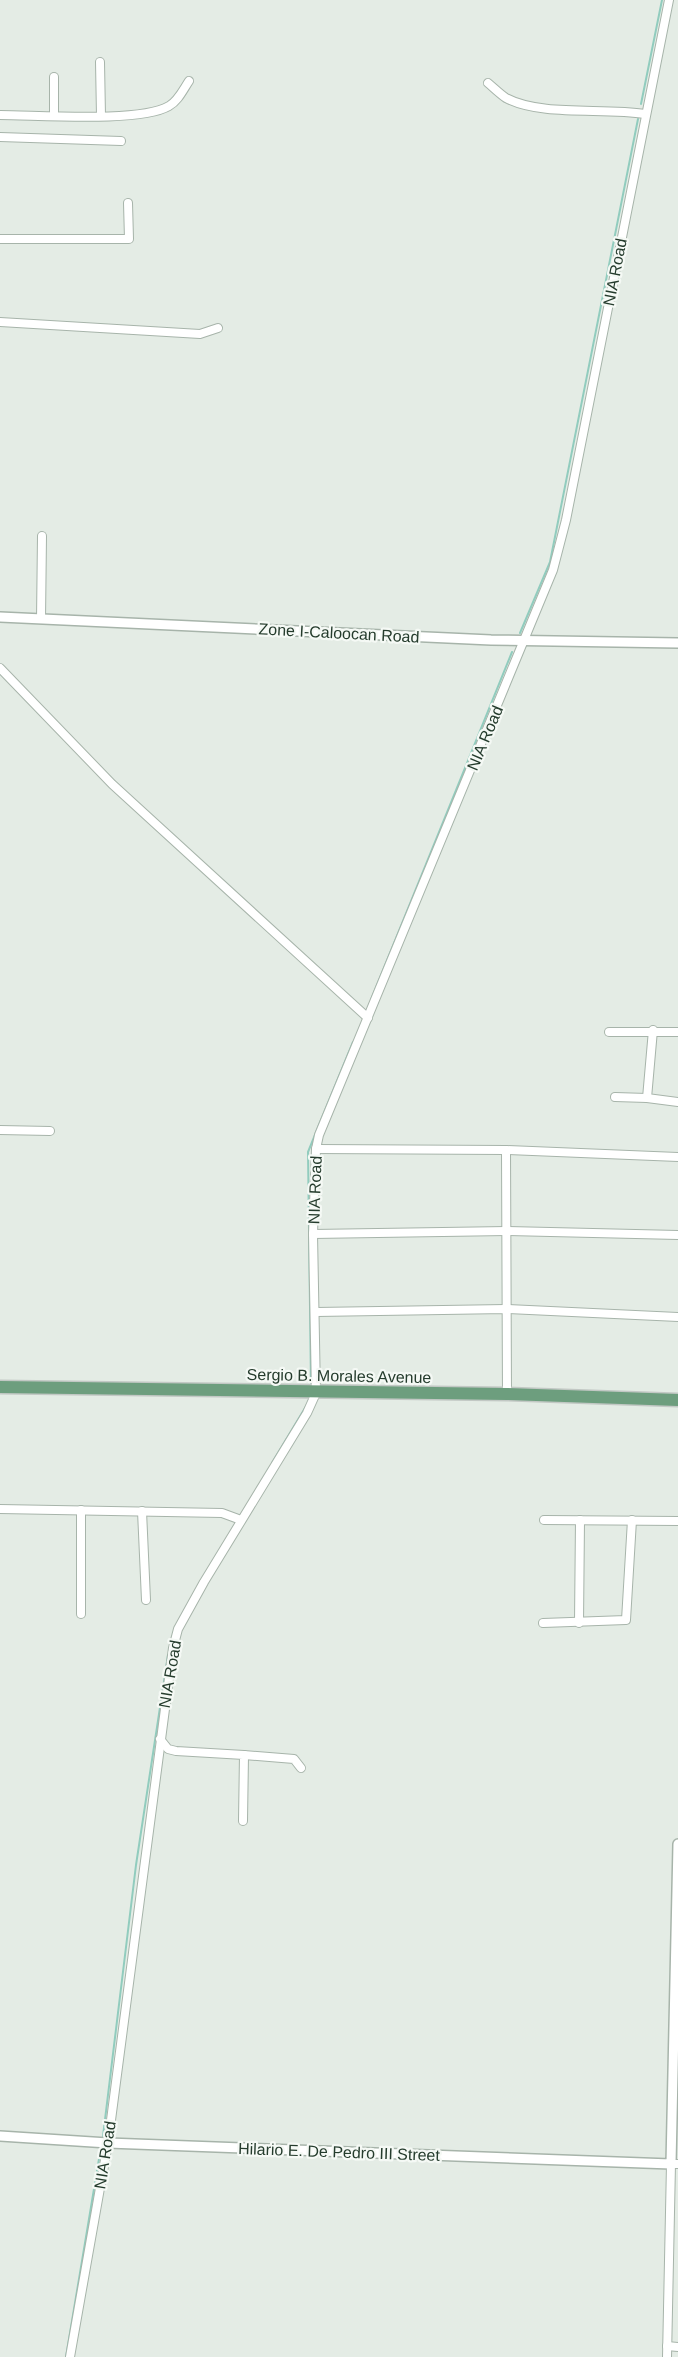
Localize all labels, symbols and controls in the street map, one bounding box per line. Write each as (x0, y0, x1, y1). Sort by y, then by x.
street label: NIA Road (600, 237, 630, 307)
street label: Zone I-Caloocan Road (258, 620, 420, 646)
street label: NIA Road (464, 703, 506, 773)
street label: NIA Road (305, 1155, 325, 1225)
street label: Sergio B. Morales Avenue (247, 1366, 432, 1386)
street label: NIA Road (156, 1639, 184, 1709)
street label: NIA Road (91, 2120, 119, 2190)
street label: Hilario E. De Pedro III Street (238, 2140, 441, 2164)

